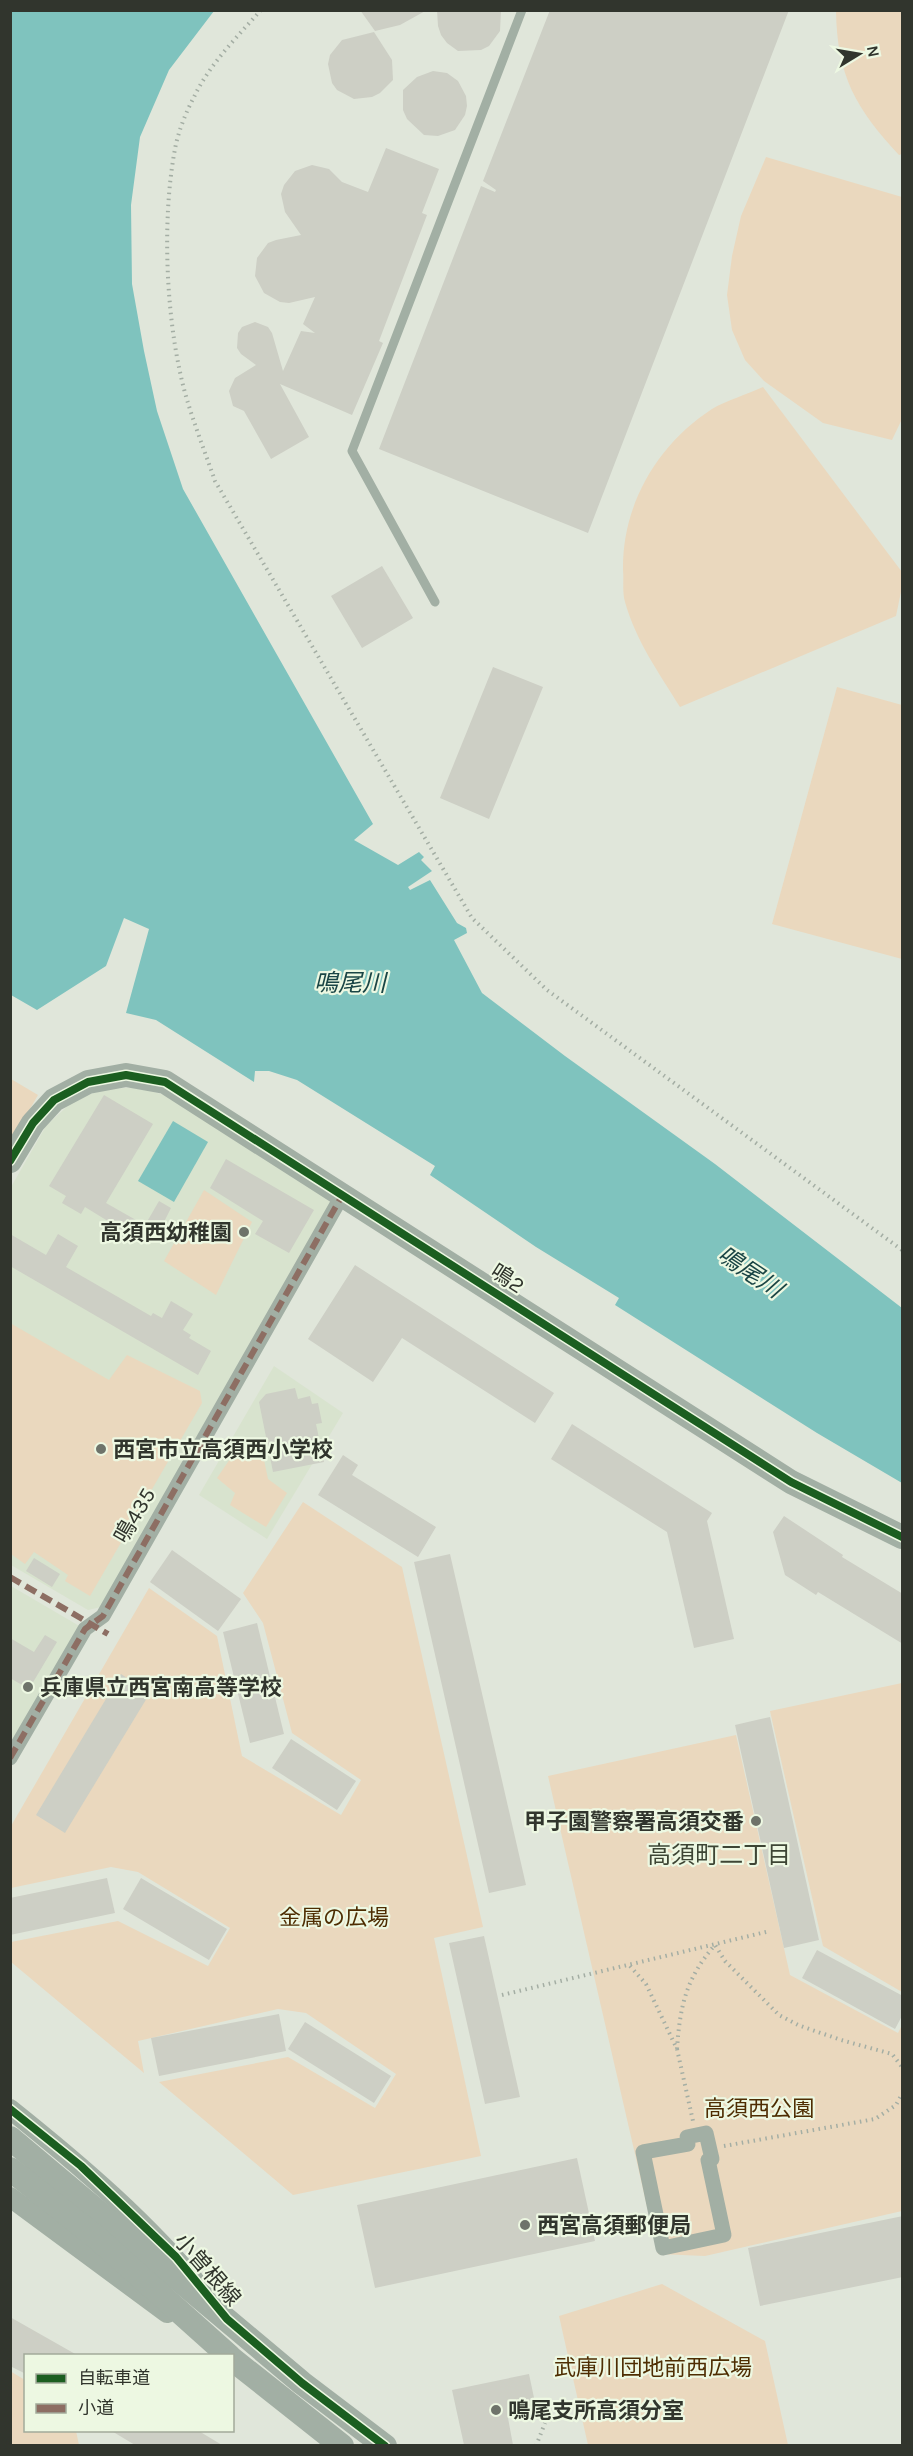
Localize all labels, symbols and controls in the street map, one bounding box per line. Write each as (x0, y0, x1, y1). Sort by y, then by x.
north arrow (829, 24, 889, 84)
text: N (863, 44, 884, 59)
water label: 鳴尾川 (314, 969, 389, 997)
place label: 高須西幼稚園 (100, 1220, 232, 1246)
marker: 高須西幼稚園 (237, 1225, 251, 1239)
water label: 鳴尾川 (712, 1240, 790, 1305)
street label: 鳴2 (486, 1258, 529, 1299)
place label: 西宮市立高須西小学校 (113, 1437, 333, 1463)
marker: 西宮市立高須西小学校 (94, 1442, 108, 1456)
street label: 鳴435 (109, 1483, 161, 1548)
place label: 兵庫県立西宮南高等学校 (40, 1675, 282, 1701)
marker: 兵庫県立西宮南高等学校 (21, 1680, 35, 1694)
place label: 甲子園警察署高須交番 (524, 1809, 744, 1835)
marker: 甲子園警察署高須交番 (749, 1814, 763, 1828)
district label: 高須町二丁目 (647, 1841, 791, 1869)
park label: 金属の広場 (279, 1905, 389, 1931)
park label: 高須西公園 (704, 2096, 814, 2122)
place label: 西宮高須郵便局 (537, 2213, 691, 2239)
marker: 西宮高須郵便局 (518, 2218, 532, 2232)
street label: 小曽根線 (169, 2228, 246, 2311)
legend (24, 2354, 234, 2432)
park label: 武庫川団地前西広場 (554, 2355, 752, 2381)
text: 自転車道 (78, 2367, 150, 2389)
text: 小道 (78, 2397, 114, 2419)
place label: 鳴尾支所高須分室 (508, 2398, 684, 2424)
marker: 鳴尾支所高須分室 (489, 2403, 503, 2417)

